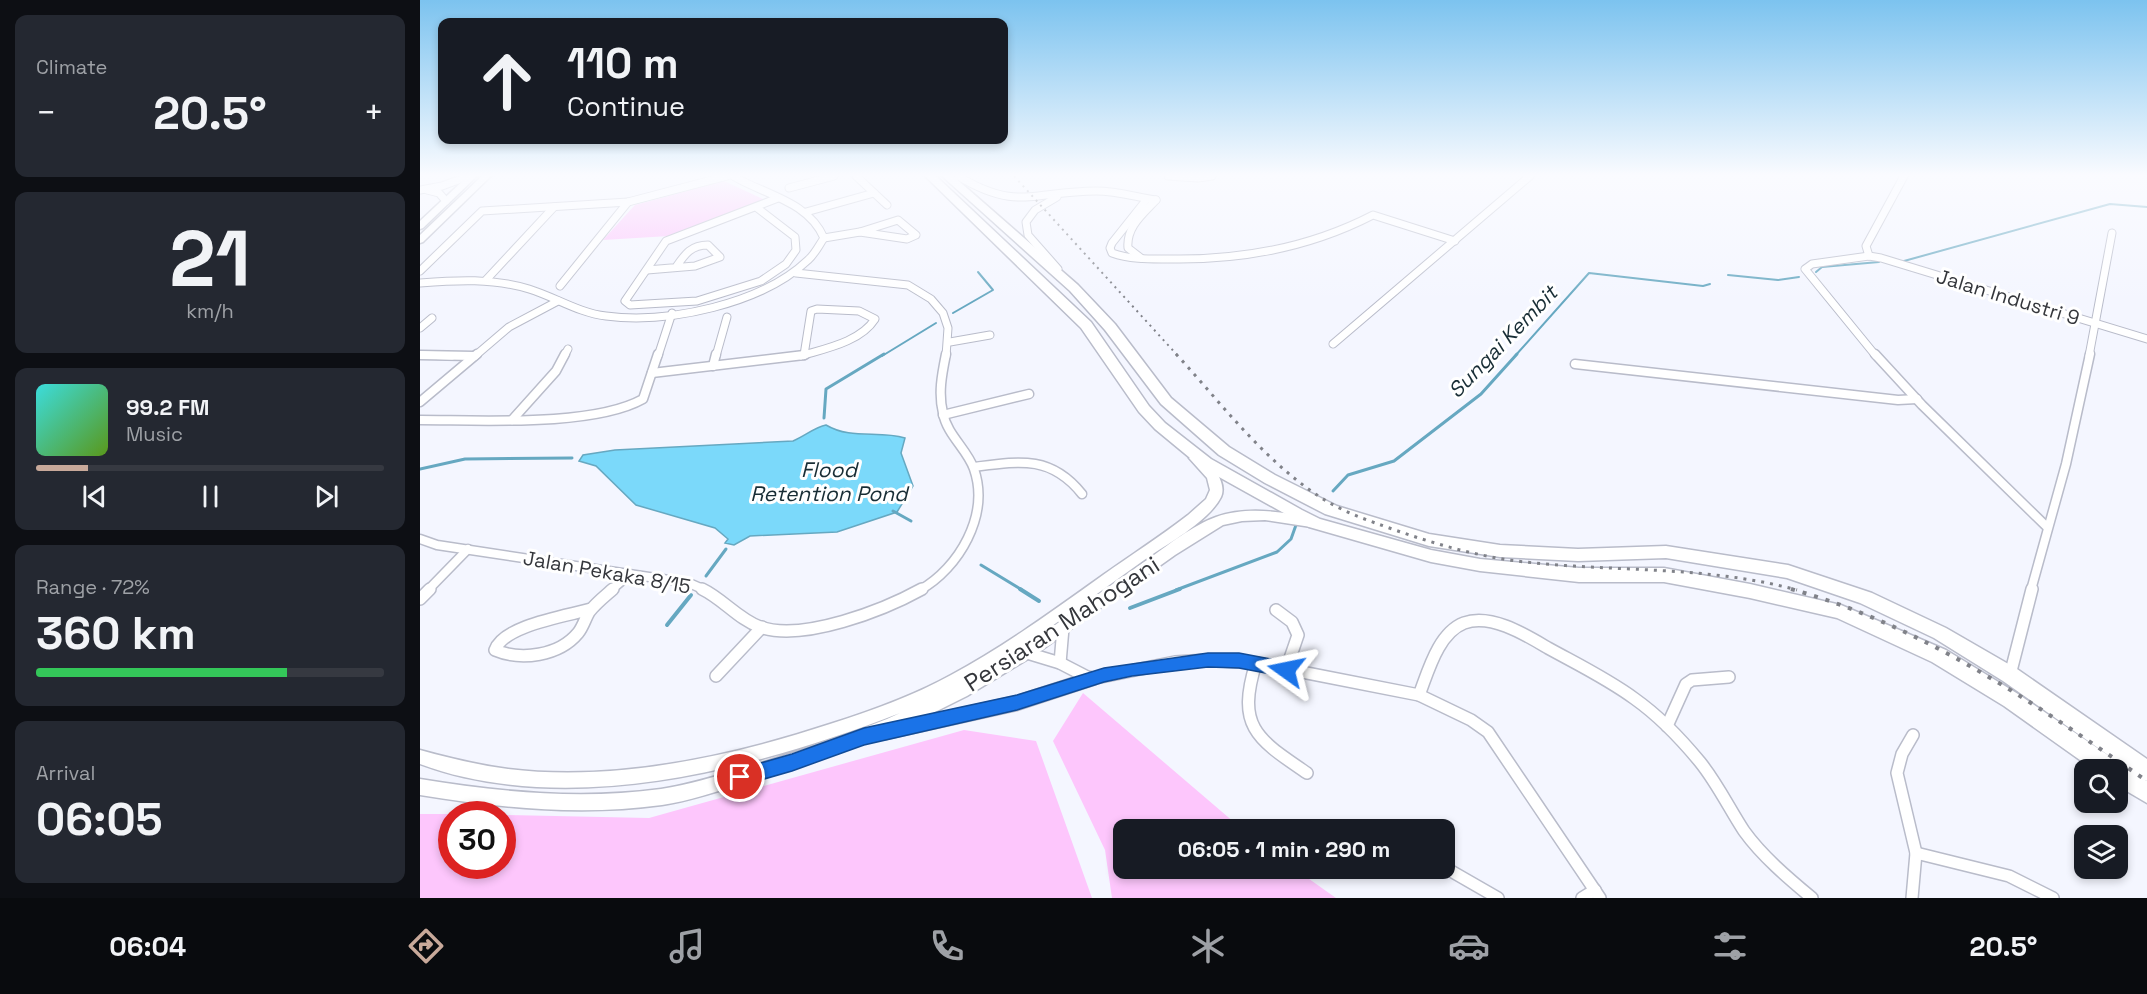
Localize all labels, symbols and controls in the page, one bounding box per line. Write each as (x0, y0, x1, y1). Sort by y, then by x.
text: 110 m (567, 37, 679, 90)
icon: ahead (468, 42, 546, 120)
text: Climate (36, 54, 107, 80)
text: 20.5° (153, 85, 267, 142)
text: Continue (567, 89, 685, 124)
text: − (36, 92, 56, 134)
text: + (364, 92, 384, 134)
text: 21 (169, 209, 251, 309)
street label: Jalan Industri 9 (1933, 263, 2083, 331)
water label: Sungai Kembit (1442, 278, 1565, 404)
text: km/h (186, 298, 234, 324)
text: 99.2 FM (126, 393, 209, 421)
text: Music (126, 421, 183, 447)
water label: Flood Retention Pond (750, 456, 910, 507)
icon: previous (78, 480, 111, 513)
icon: pause (194, 480, 227, 513)
icon: next (310, 480, 343, 513)
street label: Jalan Pekaka 8/15 (521, 544, 693, 600)
street label: Persiaran Mahogani (958, 549, 1165, 698)
text: Range · 72% (36, 574, 150, 600)
text: 360 km (36, 605, 196, 662)
position arrow (1254, 638, 1318, 702)
pin (714, 751, 765, 802)
map controls (2074, 759, 2128, 879)
button: search (2074, 759, 2128, 813)
text: Arrival (36, 760, 95, 786)
icon: arrive (723, 760, 756, 793)
text: 06:05 (36, 791, 163, 848)
speed limit sign: 30 (438, 801, 516, 879)
button: layers (2074, 825, 2128, 879)
text: 06:05 · 1 min · 290 m (1178, 835, 1390, 863)
icon: directions (405, 925, 447, 967)
icon: music (666, 925, 708, 967)
icon: phone (926, 925, 968, 967)
icon: climate (1187, 925, 1229, 967)
icon: car (1448, 925, 1490, 967)
icon: filters (1709, 925, 1751, 967)
text: 06:04 (109, 929, 186, 964)
text: 20.5° (1969, 929, 2038, 964)

